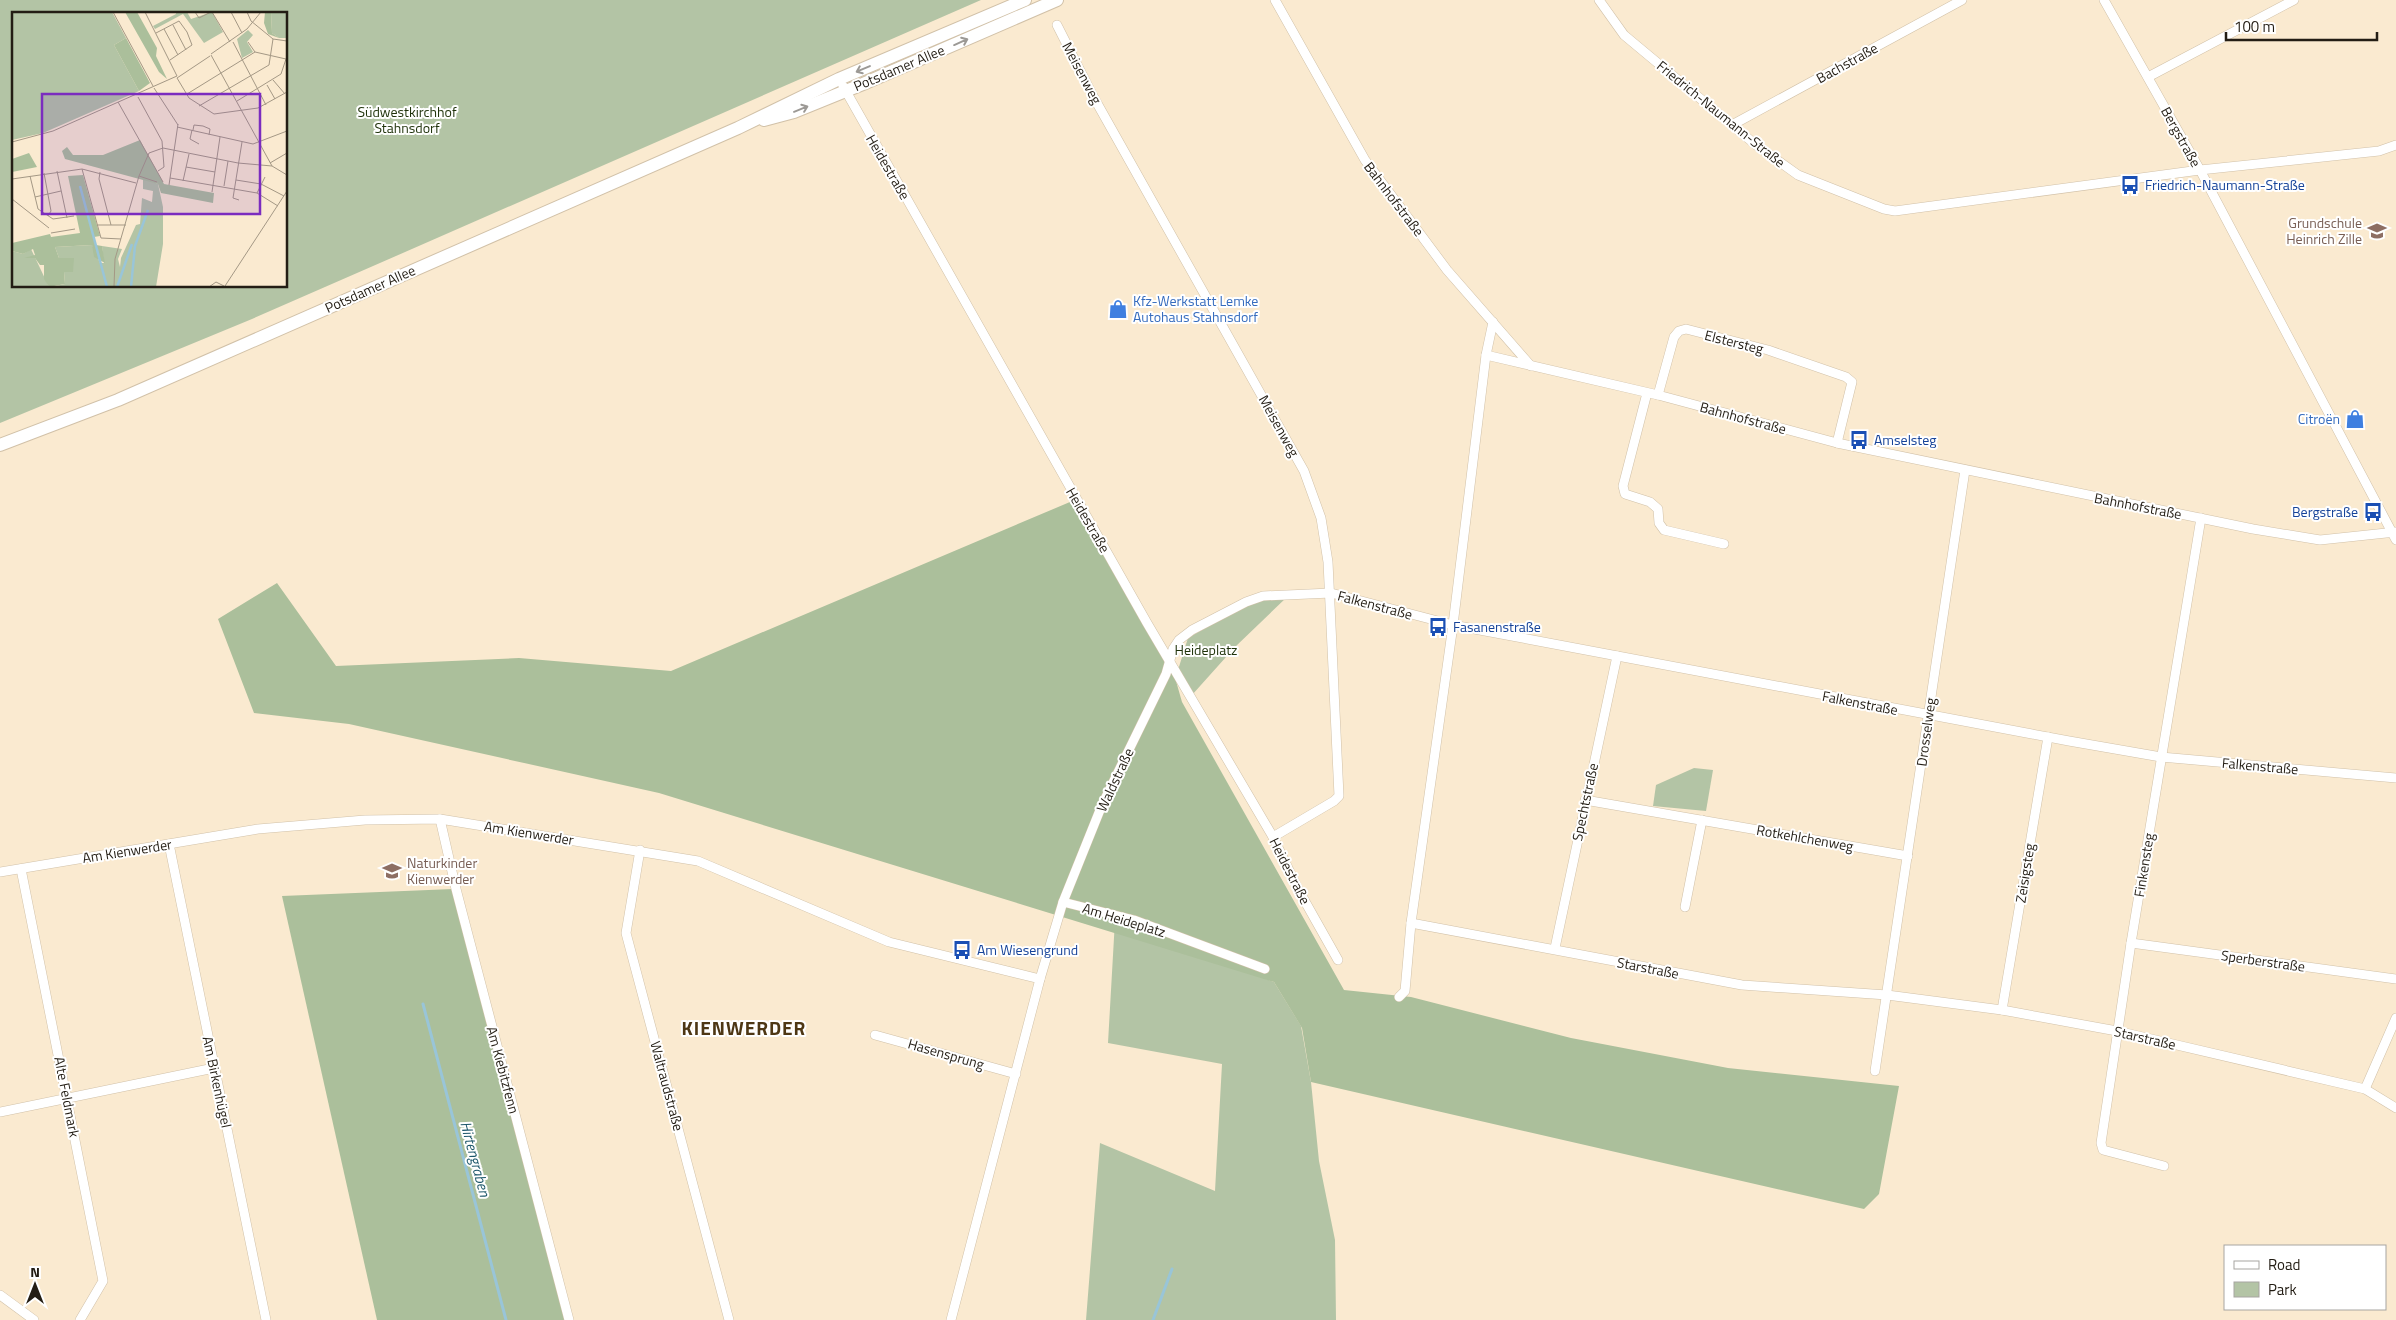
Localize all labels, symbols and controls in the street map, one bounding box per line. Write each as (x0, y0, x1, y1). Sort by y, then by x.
scale bar (2226, 10, 2377, 42)
inset map (12, 12, 288, 288)
text: 100 m (2234, 15, 2275, 38)
one-way arrow (953, 36, 968, 46)
street label: Bachstraße (1812, 37, 1881, 88)
street label: Meisenweg (1057, 38, 1108, 108)
street label: Potsdamer Allee (850, 39, 948, 96)
street label: Friedrich-Naumann-Straße (1653, 55, 1790, 172)
one-way arrow (855, 65, 871, 74)
park label: Südwestkirchhof Stahnsdorf (357, 101, 457, 138)
street label: Bergstraße (2156, 103, 2207, 171)
one-way arrow (793, 104, 808, 113)
street label: Heidestraße (861, 130, 916, 203)
street label: Bahnhofstraße (1359, 157, 1429, 240)
bus stop icon: Friedrich-Naumann-Straße (2119, 174, 2141, 196)
place label: Friedrich-Naumann-Straße (2145, 174, 2305, 195)
place label: Grundschule Heinrich Zille (2286, 212, 2362, 249)
school or university icon: Grundschule Heinrich Zille (2366, 220, 2388, 242)
street label: Potsdamer Allee (321, 259, 418, 318)
place label: Kfz-Werkstatt Lemke Autohaus Stahnsdorf (1133, 290, 1258, 327)
shop icon: Kfz-Werkstatt Lemke Autohaus Stahnsdorf (1107, 298, 1129, 320)
street label: Elstersteg (1702, 324, 1766, 359)
street label: Meisenweg (1254, 391, 1305, 460)
street label: Bahnhofstraße (1698, 396, 1789, 439)
place label: Citroën (2298, 408, 2340, 429)
shop icon: Citroën (2344, 408, 2366, 430)
bus stop icon: Amselsteg (1848, 429, 1870, 451)
place label: Amselsteg (1874, 429, 1937, 450)
street label: Heidestraße (1061, 483, 1116, 556)
street label: Bahnhofstraße (2093, 487, 2184, 524)
place label: Bergstraße (2292, 501, 2358, 522)
bus stop icon: Bergstraße (2362, 501, 2384, 523)
street label: Falkenstraße (1335, 584, 1415, 625)
bus stop icon: Fasanenstraße (1427, 616, 1449, 638)
place label: Fasanenstraße (1453, 616, 1541, 637)
park label: Heideplatz (1175, 639, 1237, 660)
street label: Falkenstraße (1820, 685, 1900, 720)
street label: Drosselweg (1910, 696, 1941, 768)
street label: Waldstraße (1091, 744, 1138, 815)
street label: Falkenstraße (2221, 752, 2299, 779)
street label: Spechtstraße (1566, 761, 1603, 843)
street label: Am Kienwerder (483, 815, 575, 850)
street label: Rotkehlchenweg (1755, 819, 1855, 856)
street label: Finkensteg (2128, 831, 2159, 899)
street label: Am Kienwerder (81, 833, 173, 868)
street label: Heidestraße (1265, 834, 1316, 908)
street label: Zeisigsteg (2009, 842, 2040, 904)
place label: Naturkinder Kienwerder (407, 852, 477, 889)
school or university icon: Naturkinder Kienwerder (381, 860, 403, 882)
street label: Am Heideplatz (1080, 897, 1168, 942)
bus stop icon: Am Wiesengrund (951, 939, 973, 961)
place label: Am Wiesengrund (977, 939, 1078, 960)
street label: Sperberstraße (2220, 944, 2306, 977)
street label: Starstraße (1615, 951, 1681, 984)
district label: KIENWERDER (682, 1013, 806, 1042)
street label: Starstraße (2112, 1020, 2178, 1055)
street label: Am Kiebitzfenn (482, 1024, 525, 1116)
street label: Hasensprung (906, 1033, 987, 1074)
street label: Am Birkenhügel (198, 1034, 237, 1130)
street label: Waltraudstraße (645, 1039, 690, 1133)
street label: Alte Feldmark (49, 1055, 86, 1139)
water label: Hirtengraben (454, 1119, 497, 1200)
legend (2224, 1245, 2386, 1310)
text: Road (2268, 1253, 2300, 1276)
north arrow (10, 1260, 60, 1310)
text: N (30, 1261, 40, 1282)
text: Park (2268, 1278, 2297, 1301)

